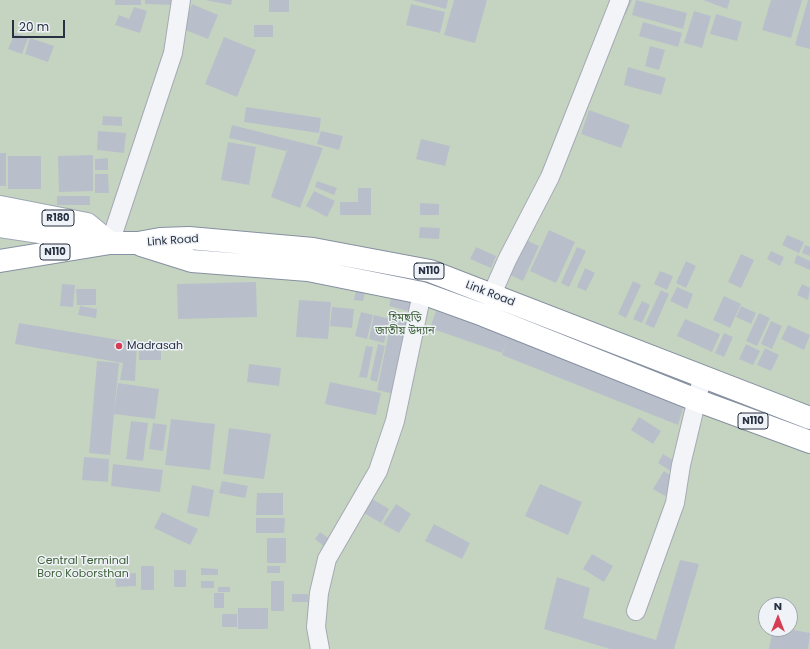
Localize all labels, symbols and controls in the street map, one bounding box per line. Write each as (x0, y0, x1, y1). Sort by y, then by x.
scale bar (14, 12, 67, 38)
text: 20 m (19, 18, 49, 35)
road number: R180 (42, 210, 74, 226)
street label: Link Road (147, 233, 199, 249)
road number: N110 (40, 244, 70, 260)
road number: N110 (414, 263, 444, 279)
street label: Link Road (464, 279, 516, 309)
park label: হিমছড়ি জাতীয় উদ্যান (375, 311, 435, 337)
place label: Madrasah (127, 339, 183, 353)
marker: Madrasah (114, 341, 124, 351)
road number: N110 (738, 413, 768, 429)
park label: Central Terminal Boro Koborsthan (37, 554, 129, 580)
north arrow (758, 597, 798, 637)
text: N (774, 598, 782, 614)

